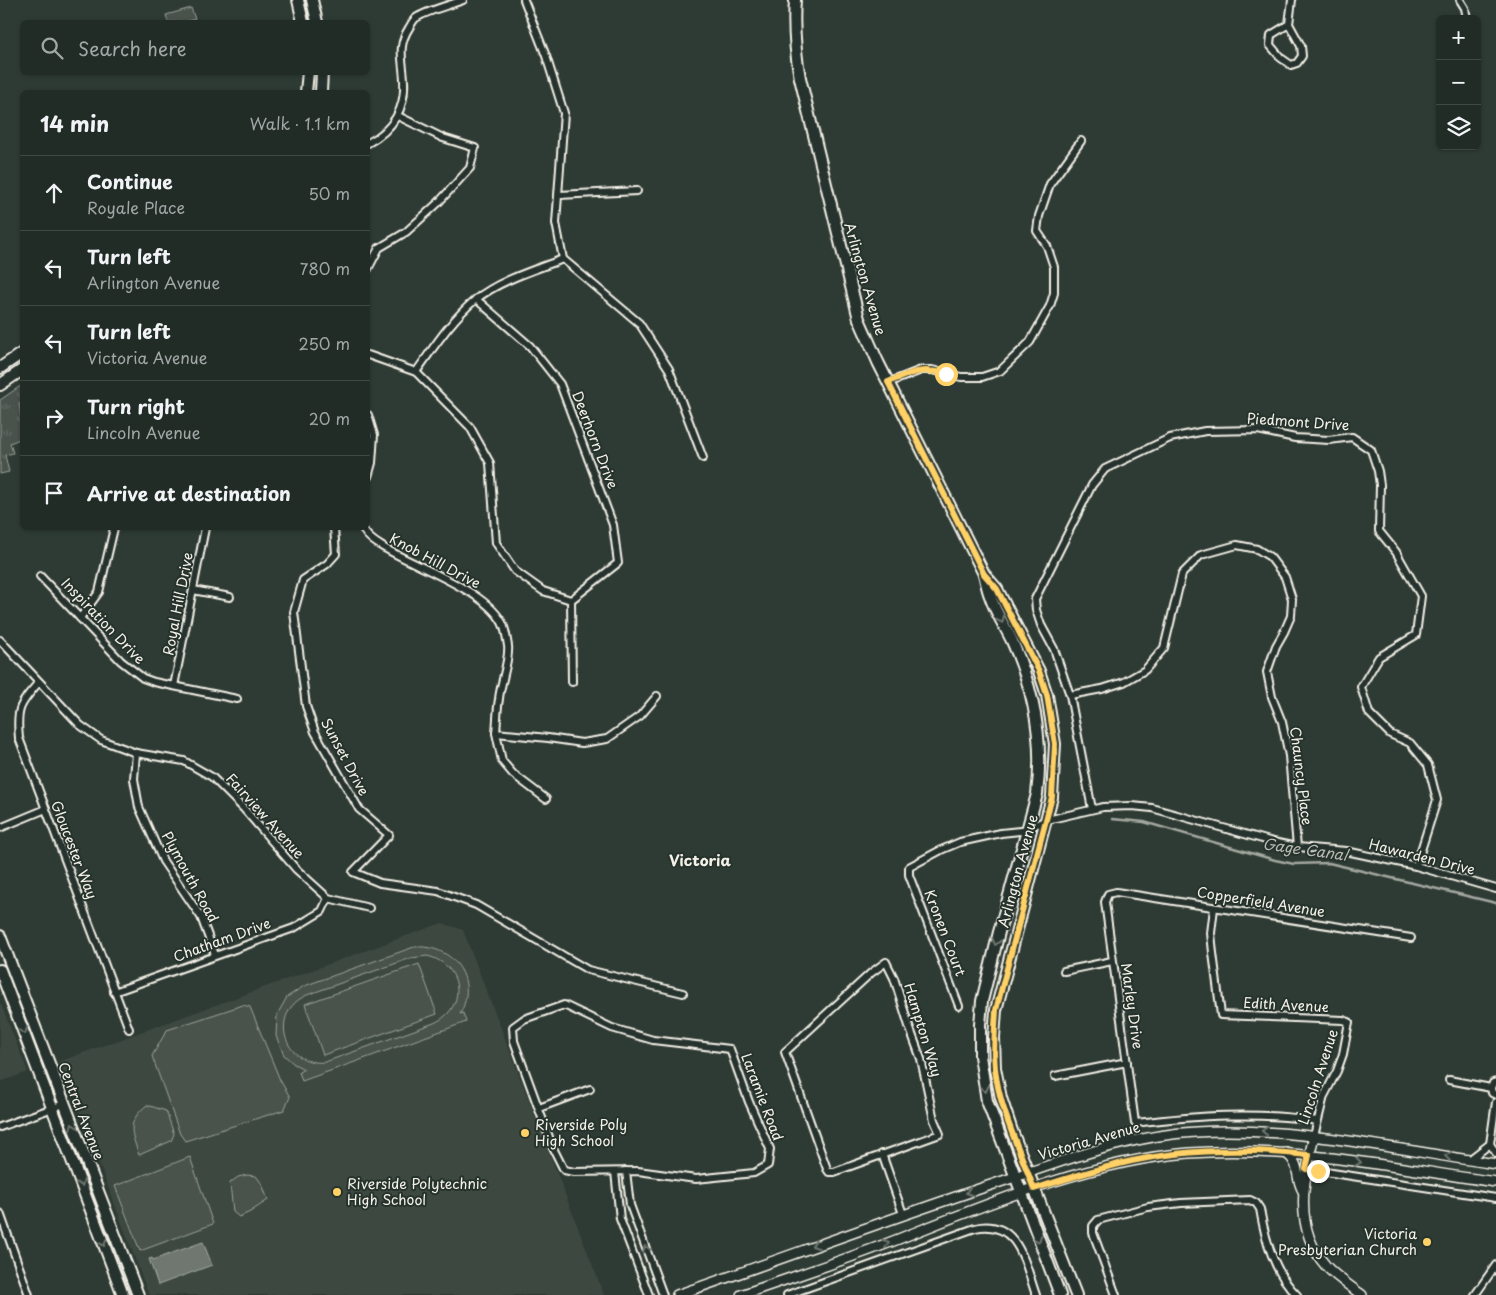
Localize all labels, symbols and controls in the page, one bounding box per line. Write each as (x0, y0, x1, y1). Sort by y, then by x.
map controls (1436, 15, 1481, 150)
button: + (1436, 15, 1481, 60)
search box (20, 20, 370, 75)
icon: search (38, 34, 66, 62)
text: Search here (78, 34, 187, 62)
button: − (1436, 60, 1481, 105)
button: layers (1436, 105, 1481, 150)
text: 14 min (40, 107, 109, 139)
text: Walk · 1.1 km (250, 111, 350, 135)
text: Continue (87, 167, 173, 195)
icon: ahead (40, 179, 68, 207)
text: 50 m (309, 181, 350, 205)
text: Royale Place (87, 195, 185, 219)
street label: Arlington Avenue (839, 220, 892, 338)
text: Turn left (87, 242, 171, 270)
icon: left (40, 254, 68, 282)
text: 780 m (300, 256, 350, 280)
text: Arlington Avenue (87, 270, 220, 294)
text: Turn left (87, 317, 171, 345)
icon: left (40, 329, 68, 357)
text: 250 m (299, 331, 350, 355)
text: Victoria Avenue (87, 345, 207, 369)
route start (935, 363, 958, 386)
street label: Deerhorn Drive (567, 388, 624, 492)
text: Turn right (87, 392, 185, 420)
icon: right (40, 404, 68, 432)
text: 20 m (309, 406, 350, 430)
street label: Piedmont Drive (1246, 407, 1350, 436)
text: Lincoln Avenue (87, 420, 200, 444)
icon: arrive (40, 479, 68, 507)
text: Arrive at destination (87, 479, 291, 507)
street label: Knob Hill Drive (386, 528, 484, 593)
street label: Royal Hill Drive (157, 551, 198, 657)
street label: Inspiration Drive (57, 573, 150, 668)
one-way arrow (995, 614, 1005, 623)
street label: Sunset Drive (316, 714, 375, 800)
street label: Chauncy Place (1285, 726, 1318, 826)
street label: Fairview Avenue (221, 768, 310, 863)
street label: Gloucester Way (46, 798, 103, 902)
street label: Arlington Avenue (992, 812, 1043, 930)
street label: Plymouth Road (157, 827, 224, 926)
water label: Gage Canal (1261, 831, 1352, 866)
street label: Hawarden Drive (1367, 833, 1477, 880)
district label: Victoria (669, 848, 731, 871)
street label: Copperfield Avenue (1196, 881, 1327, 922)
street label: Kronen Court (919, 887, 972, 979)
street label: Chatham Drive (170, 912, 273, 967)
one-way arrow (992, 937, 1002, 945)
street label: Marley Drive (1116, 961, 1149, 1050)
street label: Hampton Way (899, 980, 948, 1079)
street label: Edith Avenue (1243, 992, 1329, 1017)
street label: Lincoln Avenue (1292, 1026, 1343, 1127)
one-way arrow (18, 1027, 28, 1035)
street label: Laramie Road (736, 1050, 789, 1144)
street label: Central Avenue (53, 1059, 110, 1163)
one-way arrow (979, 1085, 990, 1094)
place label: Riverside Poly High School (535, 1114, 627, 1151)
street label: Victoria Avenue (1035, 1116, 1143, 1165)
one-way arrow (68, 1123, 79, 1132)
one-way arrow (1261, 1126, 1269, 1137)
marker: Riverside Poly High School (519, 1127, 531, 1139)
one-way arrow (1443, 1152, 1452, 1162)
one-way arrow (1353, 1157, 1362, 1167)
route end (1307, 1160, 1330, 1183)
place label: Riverside Polytechnic High School (347, 1173, 487, 1210)
one-way arrow (75, 1179, 85, 1187)
marker: Riverside Polytechnic High School (331, 1186, 343, 1198)
one-way arrow (965, 1186, 974, 1196)
place label: Victoria Presbyterian Church (1278, 1223, 1417, 1260)
one-way arrow (1032, 1234, 1043, 1243)
marker: Victoria Presbyterian Church (1421, 1236, 1433, 1248)
one-way arrow (97, 1238, 107, 1247)
one-way arrow (812, 1239, 820, 1249)
one-way arrow (881, 1239, 890, 1249)
one-way arrow (642, 1246, 652, 1254)

